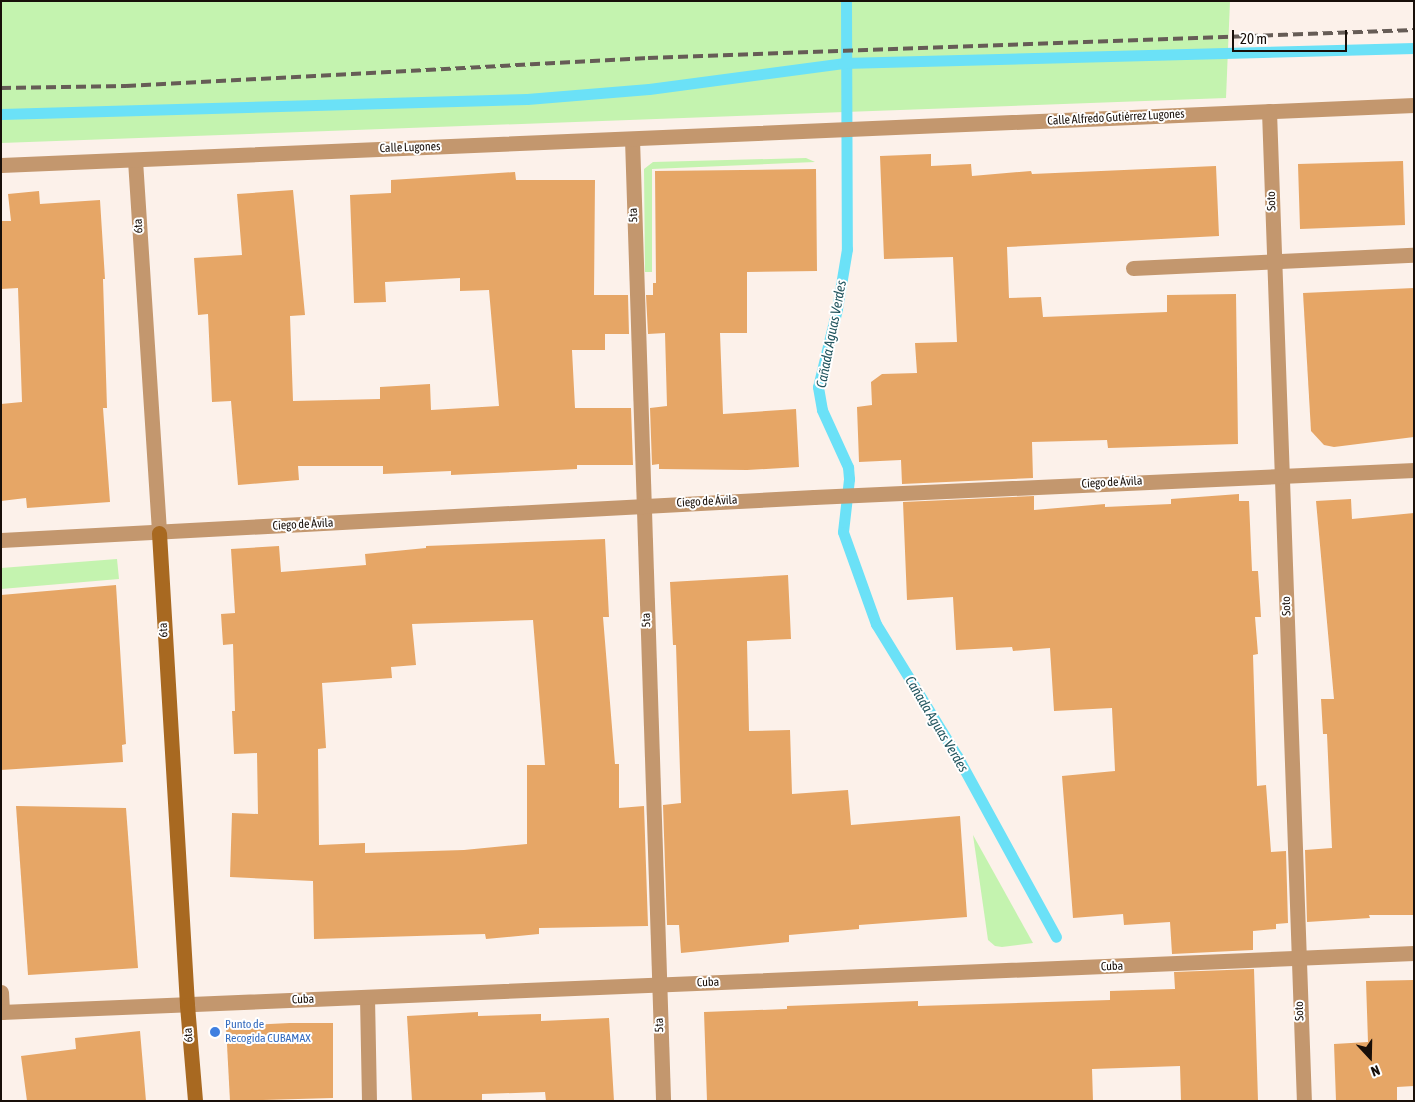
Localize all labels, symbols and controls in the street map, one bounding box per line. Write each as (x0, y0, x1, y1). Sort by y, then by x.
scale bar (1235, 20, 1350, 52)
text: 20 m (1240, 30, 1267, 47)
street label: Calle Alfredo Gutiérrez Lugones (1047, 107, 1185, 129)
street label: Calle Lugones (379, 140, 441, 156)
street label: Soto (1264, 191, 1280, 211)
street label: 5ta (627, 207, 641, 223)
street label: 6ta (131, 218, 147, 234)
water label: Cañada Aguas Verdes (812, 279, 850, 389)
street label: Ciego de Ávila (1081, 474, 1143, 492)
street label: Ciego de Ávila (676, 493, 738, 511)
street label: Ciego de Ávila (272, 516, 334, 534)
street label: Soto (1279, 596, 1295, 616)
street label: 5ta (640, 612, 654, 628)
street label: 6ta (156, 622, 172, 638)
water label: Cañada Aguas Verdes (902, 673, 972, 775)
street label: Cuba (1101, 959, 1123, 975)
street label: Cuba (697, 975, 719, 991)
street label: Cuba (292, 992, 314, 1008)
street label: Soto (1292, 1001, 1308, 1021)
street label: 5ta (653, 1017, 667, 1033)
place label: Punto de Recogida CUBAMAX (225, 1018, 311, 1046)
marker: Punto de Recogida CUBAMAX (209, 1026, 221, 1038)
street label: 6ta (181, 1027, 197, 1043)
north arrow (1345, 1032, 1395, 1082)
text: N (1369, 1062, 1382, 1080)

